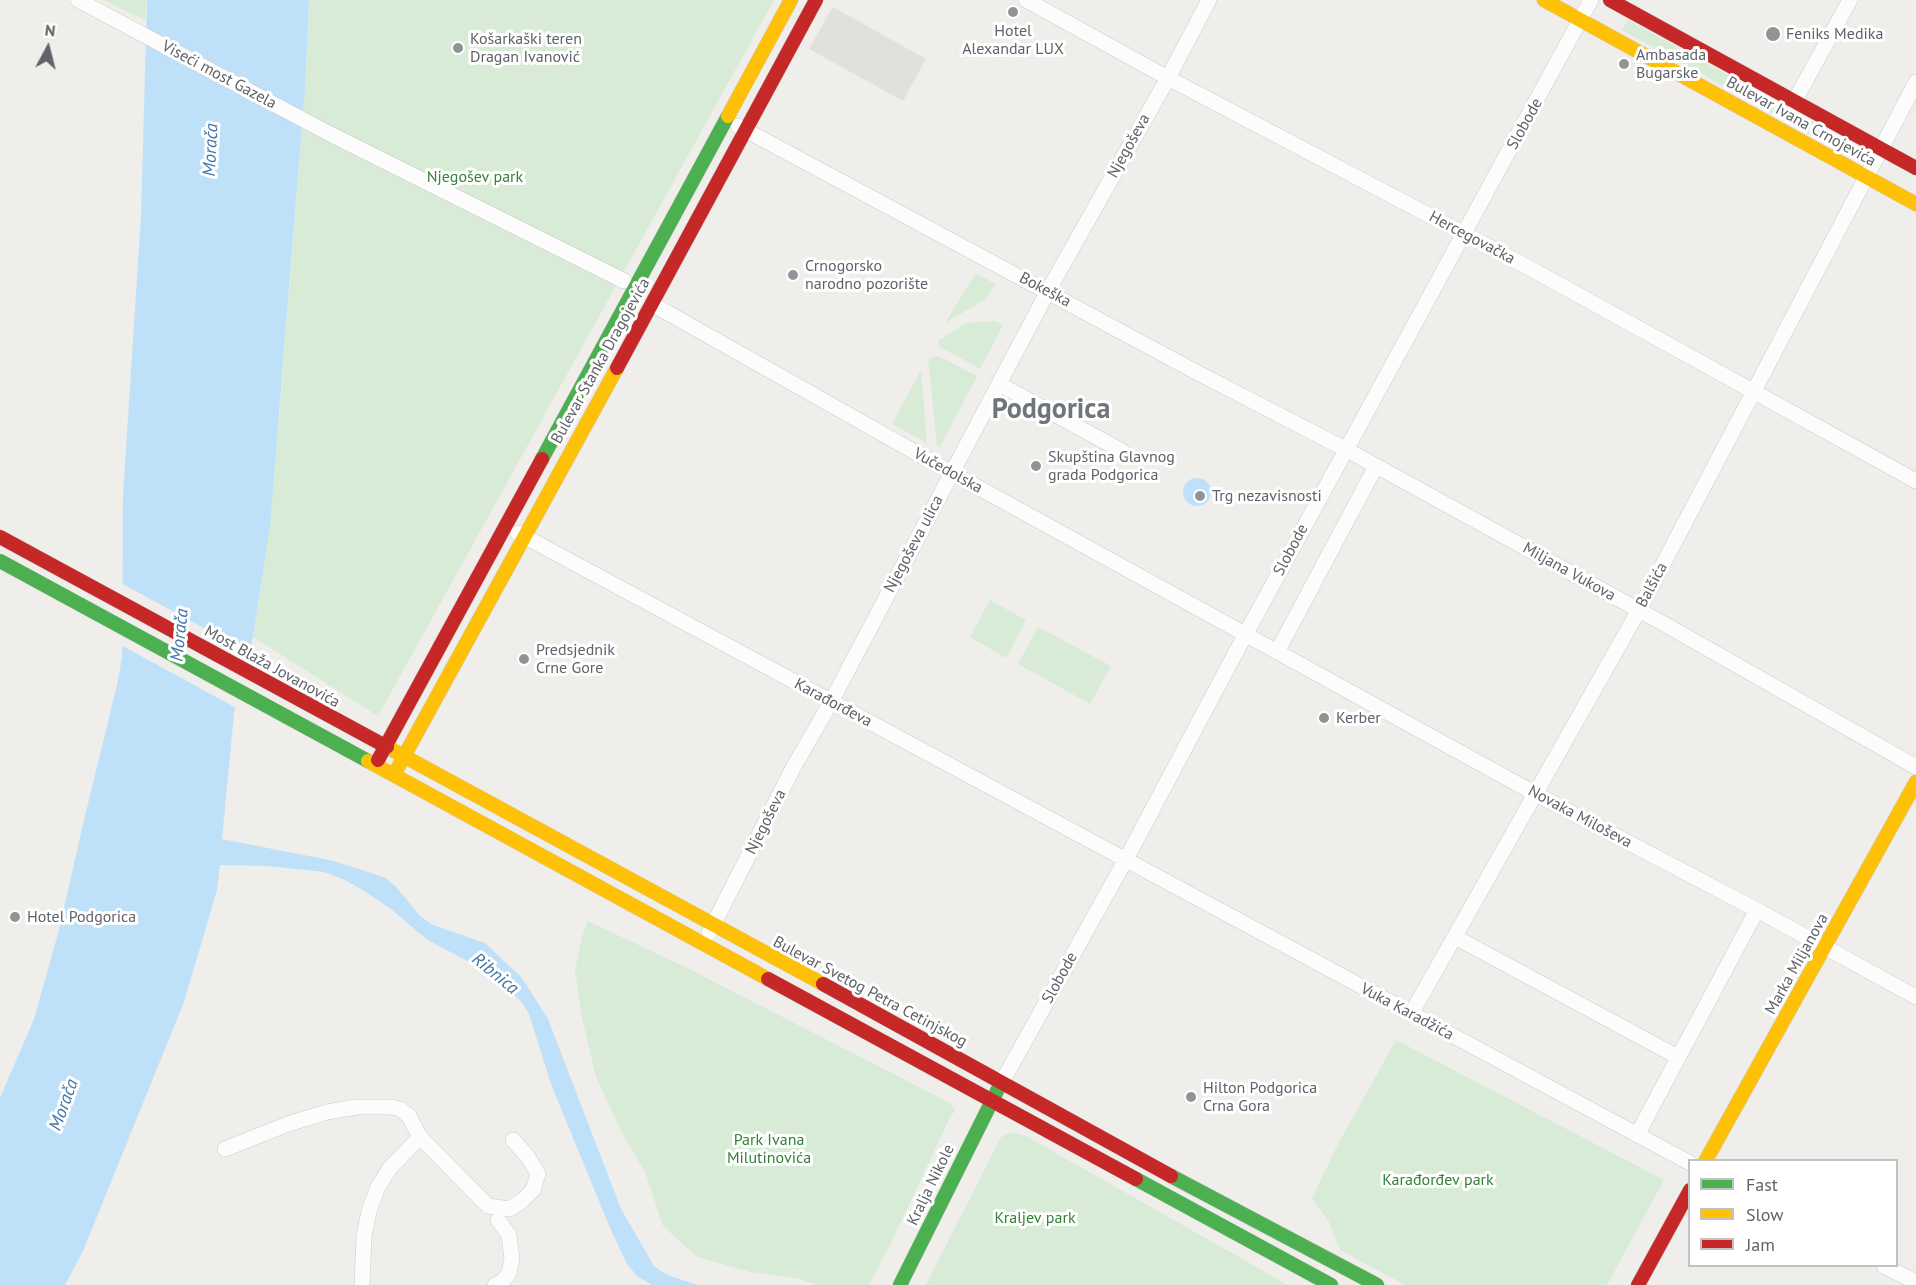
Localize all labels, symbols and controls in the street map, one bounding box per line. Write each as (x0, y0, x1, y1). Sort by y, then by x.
marker: Hotel Alexandar LUX (1006, 5, 1020, 19)
north arrow (18, 18, 78, 78)
text: N (44, 20, 57, 41)
place label: Hotel Alexandar LUX (962, 21, 1064, 59)
place label: Feniks Medika (1786, 24, 1883, 44)
marker: Feniks Medika (1764, 25, 1782, 43)
place label: Košarkaški teren Dragan Ivanović (470, 29, 582, 67)
street label: Viseći most Gazela (158, 37, 280, 113)
marker: Košarkaški teren Dragan Ivanović (451, 41, 465, 55)
place label: Ambasada Bugarske (1636, 45, 1706, 83)
marker: Ambasada Bugarske (1617, 57, 1631, 71)
street label: Bulevar Ivana Crnojevića (1723, 73, 1879, 171)
street label: Slobode (1503, 95, 1547, 153)
street label: Njegoševa (1104, 111, 1154, 181)
water label: Morača (199, 123, 223, 177)
park label: Njegošev park (427, 167, 523, 187)
street label: Hercegovačka (1426, 207, 1518, 269)
place label: Crnogorsko narodno pozorište (805, 256, 928, 294)
marker: Crnogorsko narodno pozorište (786, 268, 800, 282)
street label: Bokeška (1016, 268, 1074, 312)
street label: Bulevar Stanka Dragojevića (547, 275, 655, 447)
district label: Podgorica (992, 393, 1110, 427)
street label: Vučedolska (910, 444, 986, 498)
place label: Skupština Glavnog grada Podgorica (1048, 447, 1175, 485)
marker: Skupština Glavnog grada Podgorica (1029, 459, 1043, 473)
place label: Trg nezavisnosti (1212, 486, 1322, 506)
marker: Trg nezavisnosti (1193, 489, 1207, 503)
street label: Njegoševa ulica (880, 492, 948, 596)
street label: Slobode (1269, 521, 1313, 579)
street label: Miljana Vukova (1519, 539, 1619, 605)
street label: Balšića (1632, 559, 1672, 611)
water label: Morača (166, 608, 194, 662)
street label: Most Blaža Jovanovića (201, 622, 343, 712)
place label: Predsjednik Crne Gore (536, 640, 615, 678)
marker: Predsjednik Crne Gore (517, 652, 531, 666)
street label: Karađorđeva (791, 674, 875, 732)
place label: Kerber (1336, 708, 1381, 728)
marker: Kerber (1317, 711, 1331, 725)
street label: Novaka Miloševa (1525, 782, 1635, 852)
street label: Njegoševa (741, 786, 791, 858)
place label: Hotel Podgorica (27, 907, 136, 927)
marker: Hotel Podgorica (8, 910, 22, 924)
street label: Marka Miljanova (1761, 910, 1833, 1018)
street label: Bulevar Svetog Petra Cetinjskog (770, 933, 970, 1051)
water label: Ribnica (467, 949, 523, 999)
street label: Slobode (1038, 949, 1082, 1007)
street label: Vuka Karadžića (1357, 979, 1457, 1045)
water label: Morača (45, 1076, 83, 1134)
place label: Hilton Podgorica Crna Gora (1203, 1078, 1317, 1116)
marker: Hilton Podgorica Crna Gora (1184, 1090, 1198, 1104)
park label: Park Ivana Milutinovića (727, 1130, 811, 1168)
street label: Kralja Nikole (903, 1141, 959, 1229)
legend (1688, 1159, 1898, 1267)
park label: Karađorđev park (1382, 1170, 1494, 1190)
text: Fast (1746, 1173, 1778, 1196)
text: Slow (1746, 1203, 1784, 1226)
park label: Kraljev park (994, 1208, 1076, 1228)
text: Jam (1746, 1233, 1775, 1256)

